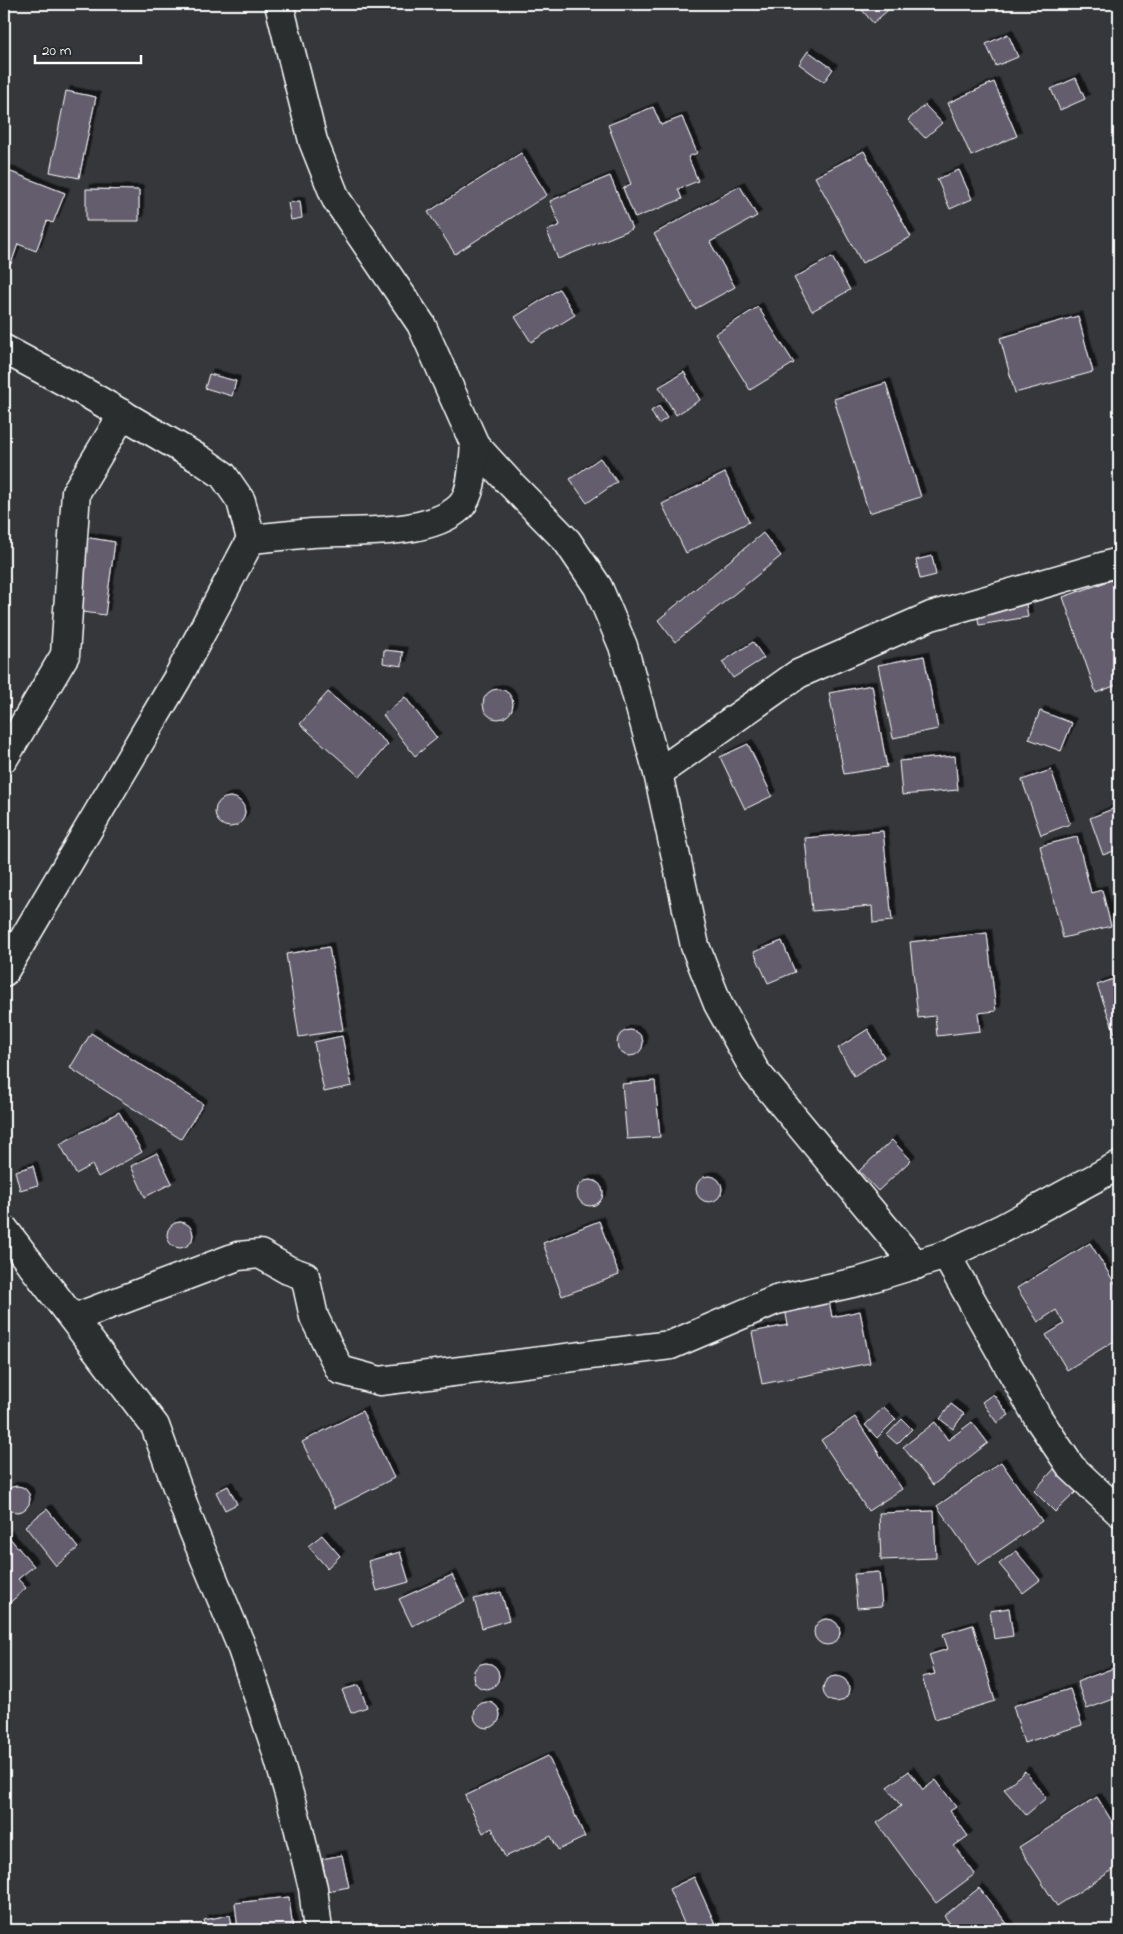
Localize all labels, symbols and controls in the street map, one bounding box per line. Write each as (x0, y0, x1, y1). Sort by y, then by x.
scale bar (35, 32, 141, 64)
text: 20 m (42, 40, 72, 62)

